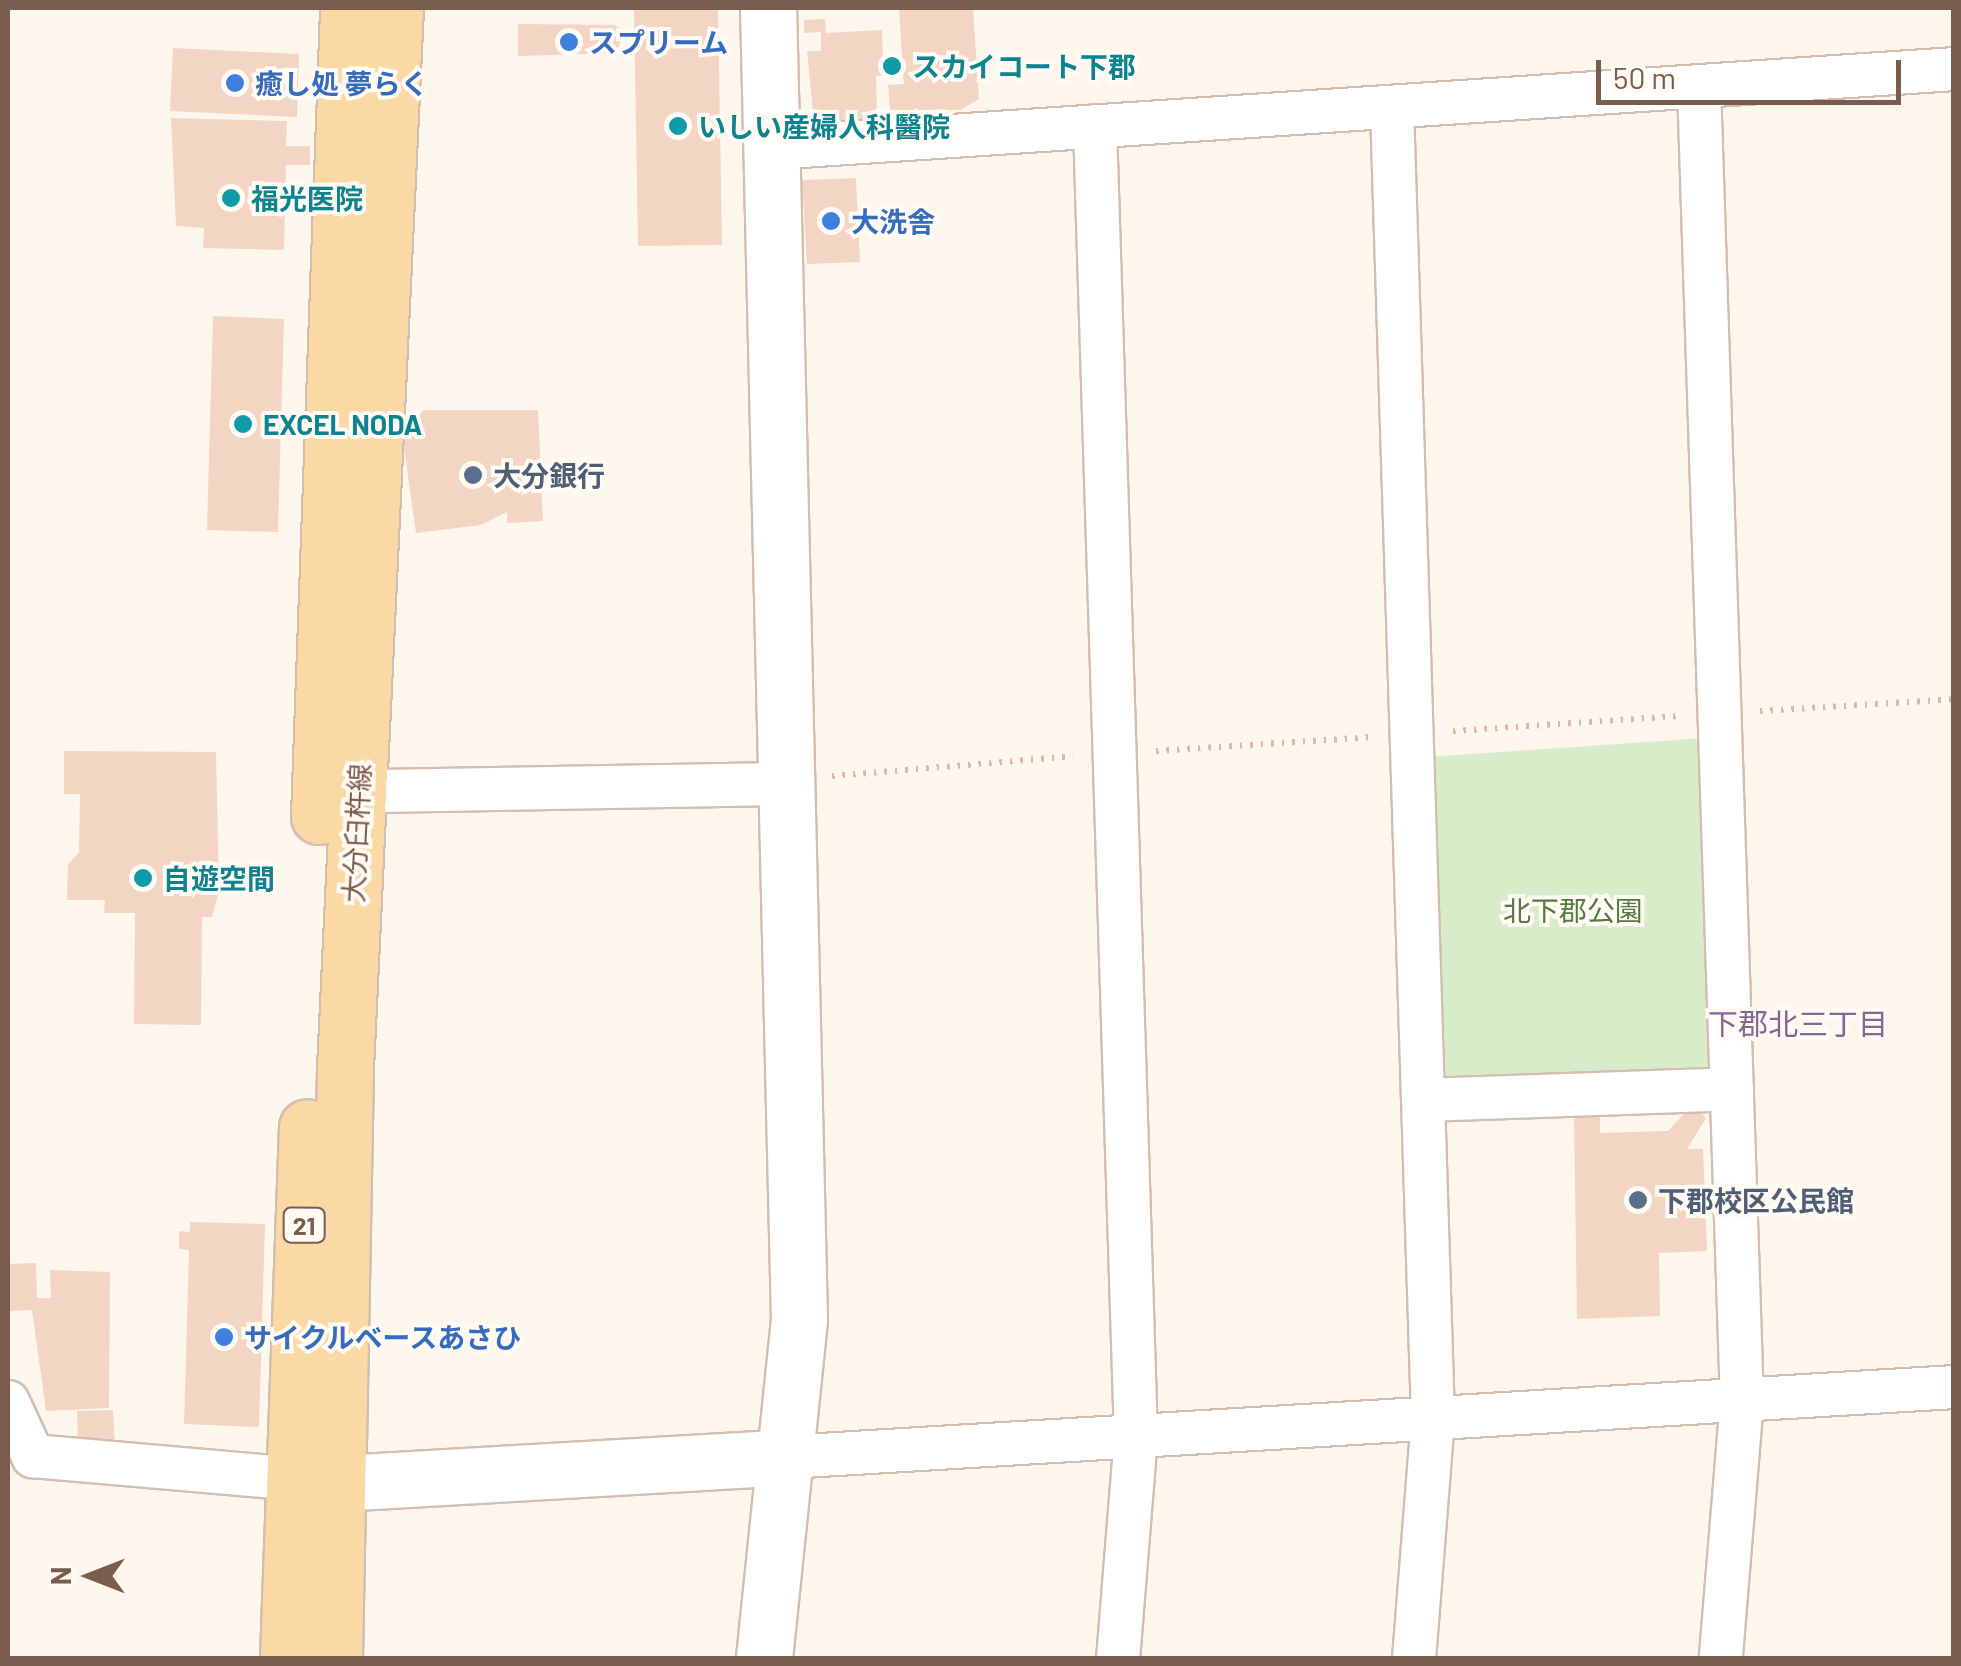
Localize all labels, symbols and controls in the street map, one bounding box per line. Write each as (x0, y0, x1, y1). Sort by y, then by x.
place label: スプリーム (589, 25, 729, 59)
marker: スプリーム (558, 31, 580, 53)
scale bar (1601, 40, 1906, 102)
place label: スカイコート下郡 (912, 49, 1136, 83)
marker: スカイコート下郡 (881, 55, 903, 77)
text: 50 m (1613, 59, 1676, 95)
place label: 癒し処 夢らく (255, 66, 429, 100)
marker: 癒し処 夢らく (224, 72, 246, 94)
place label: いしい産婦人科醫院 (698, 109, 950, 143)
marker: いしい産婦人科醫院 (667, 115, 689, 137)
place label: 福光医院 (251, 181, 363, 215)
marker: 福光医院 (220, 187, 242, 209)
place label: 大洗舎 (851, 204, 935, 238)
marker: 大洗舎 (820, 210, 842, 232)
place label: EXCEL NODA (263, 407, 422, 441)
marker: EXCEL NODA (232, 413, 254, 435)
place label: 大分銀行 (493, 458, 605, 492)
marker: 大分銀行 (462, 464, 484, 486)
street label: 大分臼杵線 (336, 762, 376, 904)
place label: 自遊空間 (163, 861, 275, 895)
marker: 自遊空間 (132, 867, 154, 889)
park label: 北下郡公園 (1503, 893, 1643, 927)
district label: 下郡北三丁目 (1708, 1005, 1888, 1041)
place label: 下郡校区公民館 (1658, 1183, 1854, 1217)
marker: 下郡校区公民館 (1627, 1189, 1649, 1211)
road number: 21 (282, 1205, 326, 1245)
place label: サイクルベースあさひ (244, 1320, 524, 1354)
marker: サイクルベースあさひ (213, 1326, 235, 1348)
north arrow (40, 1526, 140, 1626)
text: N (43, 1567, 77, 1585)

